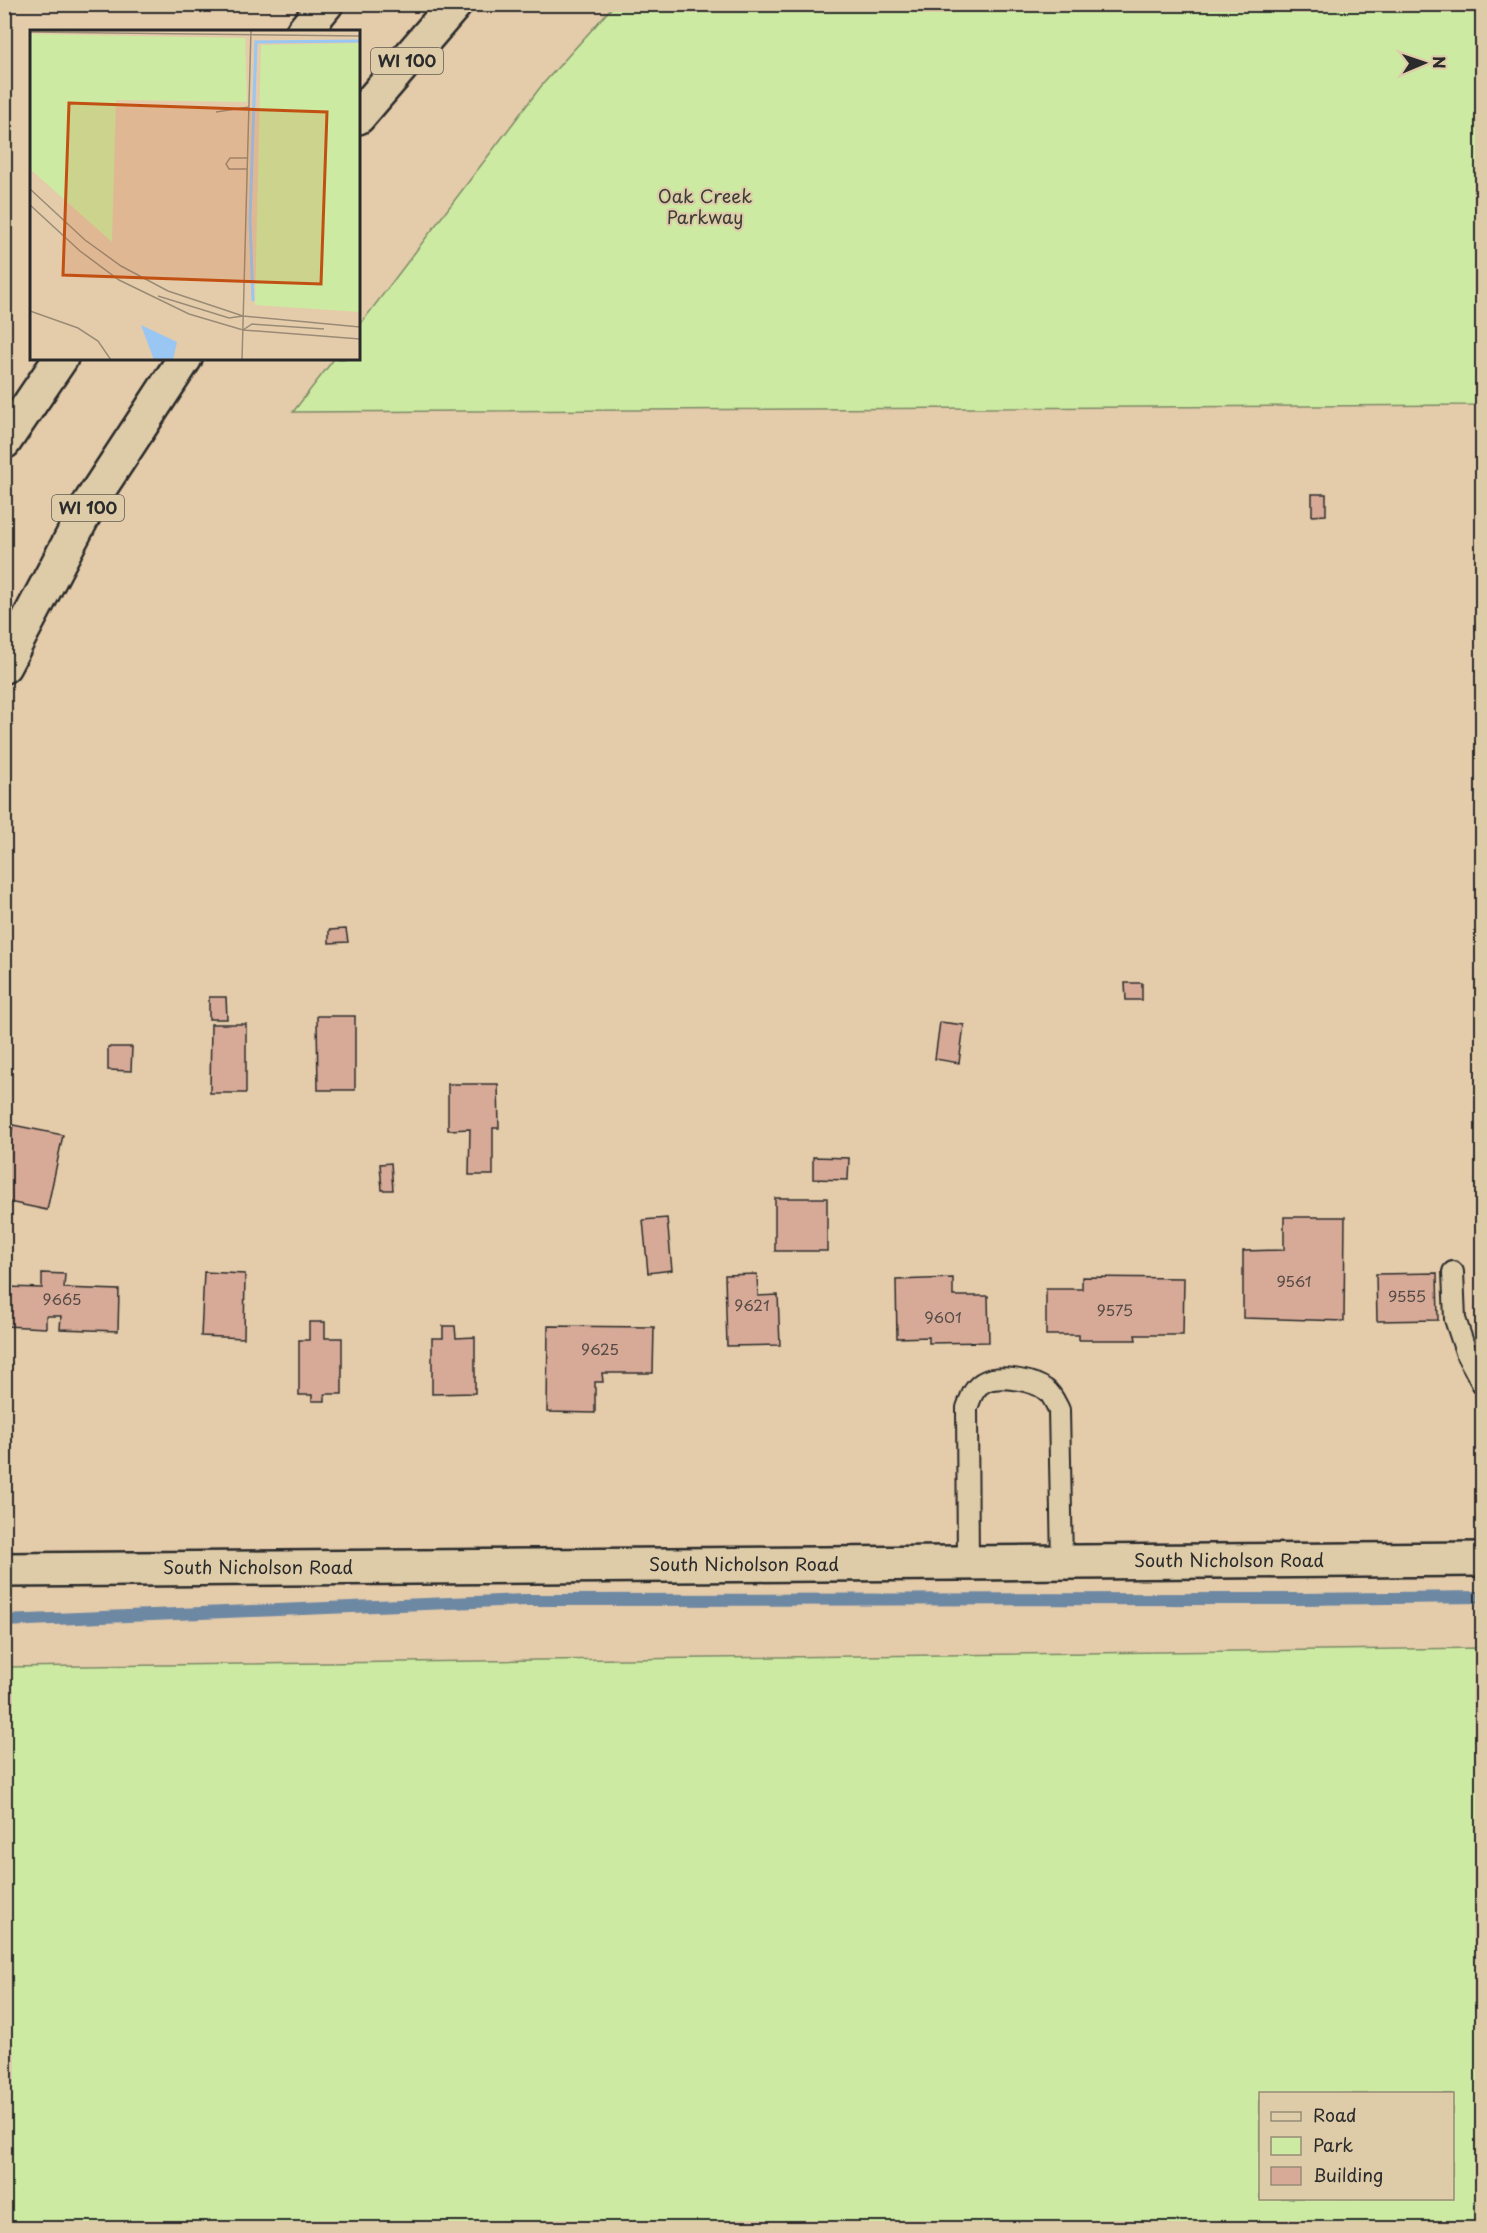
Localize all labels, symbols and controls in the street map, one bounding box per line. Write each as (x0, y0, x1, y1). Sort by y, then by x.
inset map (30, 30, 360, 360)
north arrow (1394, 33, 1454, 93)
road number: WI 100 (371, 48, 443, 74)
text: N (1428, 56, 1452, 69)
park label: Oak Creek Parkway (658, 182, 752, 230)
road number: WI 100 (52, 495, 124, 521)
house number: 9561 (1276, 1269, 1312, 1292)
house number: 9555 (1388, 1284, 1426, 1307)
house number: 9665 (43, 1287, 81, 1310)
house number: 9621 (734, 1293, 770, 1316)
house number: 9575 (1097, 1298, 1133, 1321)
house number: 9601 (924, 1305, 962, 1328)
house number: 9625 (581, 1337, 619, 1360)
street label: South Nicholson Road (1134, 1546, 1324, 1573)
street label: South Nicholson Road (649, 1550, 839, 1577)
street label: South Nicholson Road (163, 1553, 353, 1580)
legend (1259, 2092, 1454, 2200)
text: Road (1313, 2101, 1357, 2128)
text: Park (1313, 2131, 1353, 2158)
text: Building (1313, 2161, 1383, 2188)

